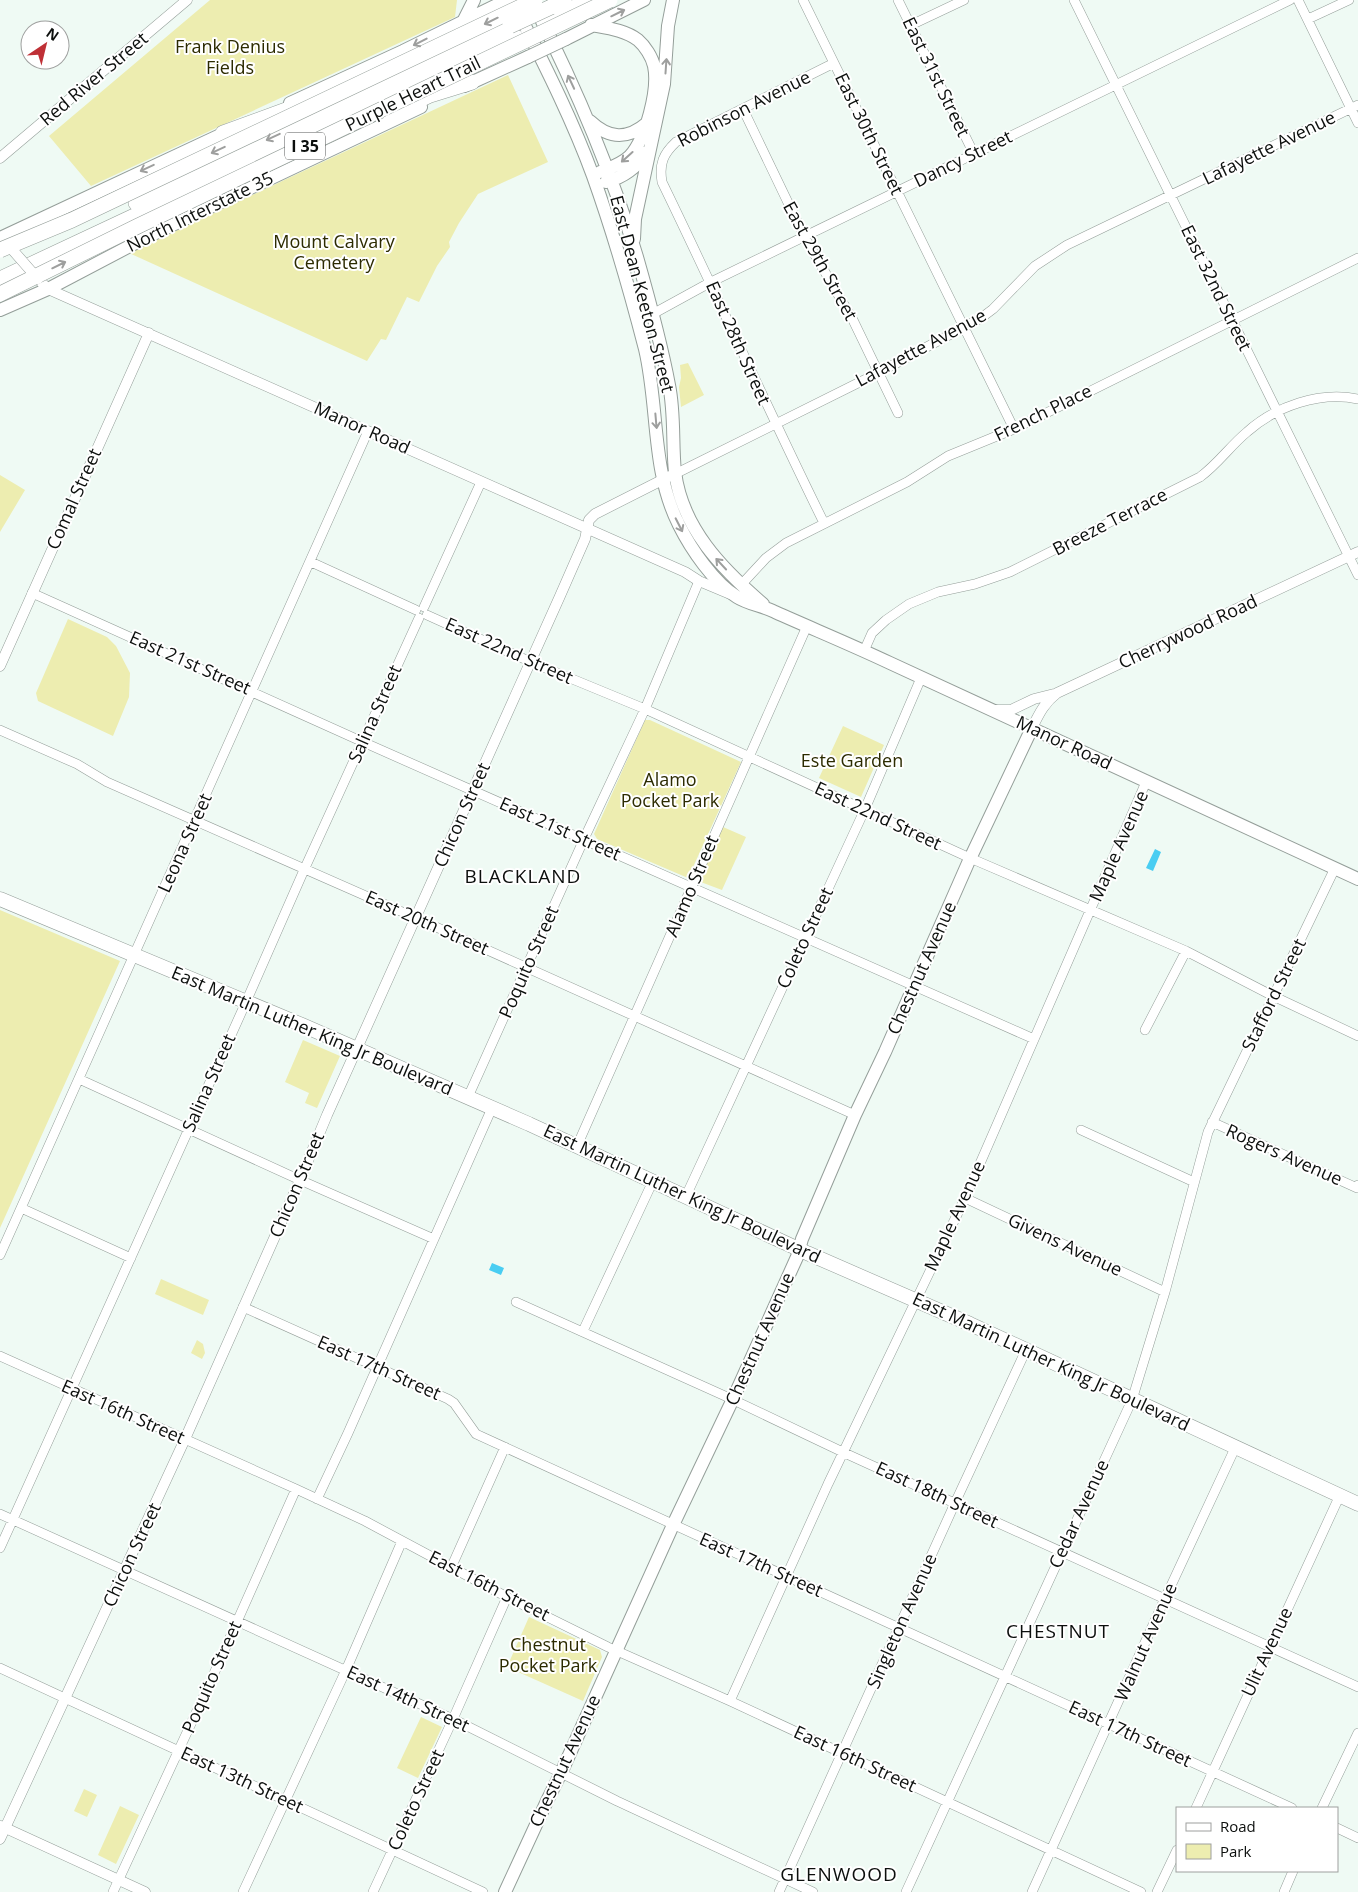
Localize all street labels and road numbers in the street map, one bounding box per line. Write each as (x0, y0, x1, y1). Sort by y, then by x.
street label: East 31st Street (898, 13, 976, 140)
street label: Red River Street (34, 26, 152, 130)
street label: Purple Heart Trail (341, 50, 484, 136)
street label: Robinson Avenue (673, 64, 814, 152)
street label: East 30th Street (830, 69, 910, 198)
street label: Lafayette Avenue (1198, 105, 1339, 190)
street label: Dancy Street (909, 124, 1016, 192)
road number: I 35 (285, 132, 325, 160)
street label: North Interstate 35 (122, 165, 277, 257)
street label: East Dean Keeton Street (605, 193, 681, 395)
street label: East 29th Street (778, 197, 864, 324)
street label: East 32nd Street (1176, 221, 1258, 355)
street label: East 28th Street (701, 277, 777, 408)
street label: Lafayette Avenue (851, 303, 990, 392)
street label: French Place (990, 378, 1096, 446)
street label: Manor Road (310, 395, 414, 459)
street label: Comal Street (40, 444, 106, 553)
street label: Breeze Terrace (1048, 482, 1171, 560)
street label: Cherrywood Road (1114, 588, 1261, 674)
street label: East 22nd Street (442, 611, 577, 689)
street label: East 21st Street (126, 625, 255, 700)
street label: Salina Street (342, 661, 406, 766)
street label: Manor Road (1013, 709, 1116, 775)
street label: Chicon Street (427, 758, 495, 871)
street label: East 22nd Street (811, 775, 946, 855)
street label: Maple Avenue (1083, 786, 1153, 905)
street label: Leona Street (152, 789, 217, 896)
street label: East 21st Street (496, 791, 625, 866)
street label: Alamo Street (659, 831, 723, 940)
street label: Coleto Street (770, 883, 838, 992)
street label: East 20th Street (362, 884, 493, 960)
street label: Chestnut Avenue (881, 897, 961, 1038)
street label: Poquito Street (493, 902, 564, 1021)
street label: Stafford Street (1235, 934, 1311, 1055)
street label: East Martin Luther King Jr Boulevard (168, 960, 457, 1100)
street label: Salina Street (176, 1030, 240, 1135)
street label: East Martin Luther King Jr Boulevard (540, 1118, 825, 1268)
street label: Rogers Avenue (1222, 1118, 1346, 1190)
street label: Chicon Street (263, 1128, 329, 1241)
street label: Maple Avenue (918, 1156, 990, 1275)
street label: Givens Avenue (1004, 1207, 1127, 1281)
street label: Chestnut Avenue (719, 1268, 799, 1409)
street label: East Martin Luther King Jr Boulevard (909, 1286, 1194, 1436)
street label: East 17th Street (314, 1329, 445, 1405)
street label: East 16th Street (58, 1373, 189, 1449)
street label: East 18th Street (872, 1455, 1003, 1533)
street label: Cedar Avenue (1042, 1455, 1114, 1572)
street label: Chicon Street (96, 1499, 166, 1611)
street label: East 17th Street (696, 1526, 827, 1602)
street label: East 16th Street (425, 1544, 554, 1626)
street label: Singleton Avenue (861, 1549, 942, 1692)
street label: Walnut Avenue (1108, 1579, 1182, 1704)
street label: Ulit Avenue (1235, 1603, 1297, 1700)
street label: Poquito Street (176, 1617, 247, 1736)
street label: East 14th Street (343, 1659, 474, 1737)
street label: Chestnut Avenue (523, 1691, 605, 1831)
street label: East 17th Street (1065, 1694, 1196, 1772)
street label: East 16th Street (790, 1719, 921, 1797)
street label: East 13th Street (177, 1740, 308, 1818)
street label: Coleto Street (381, 1745, 449, 1854)

